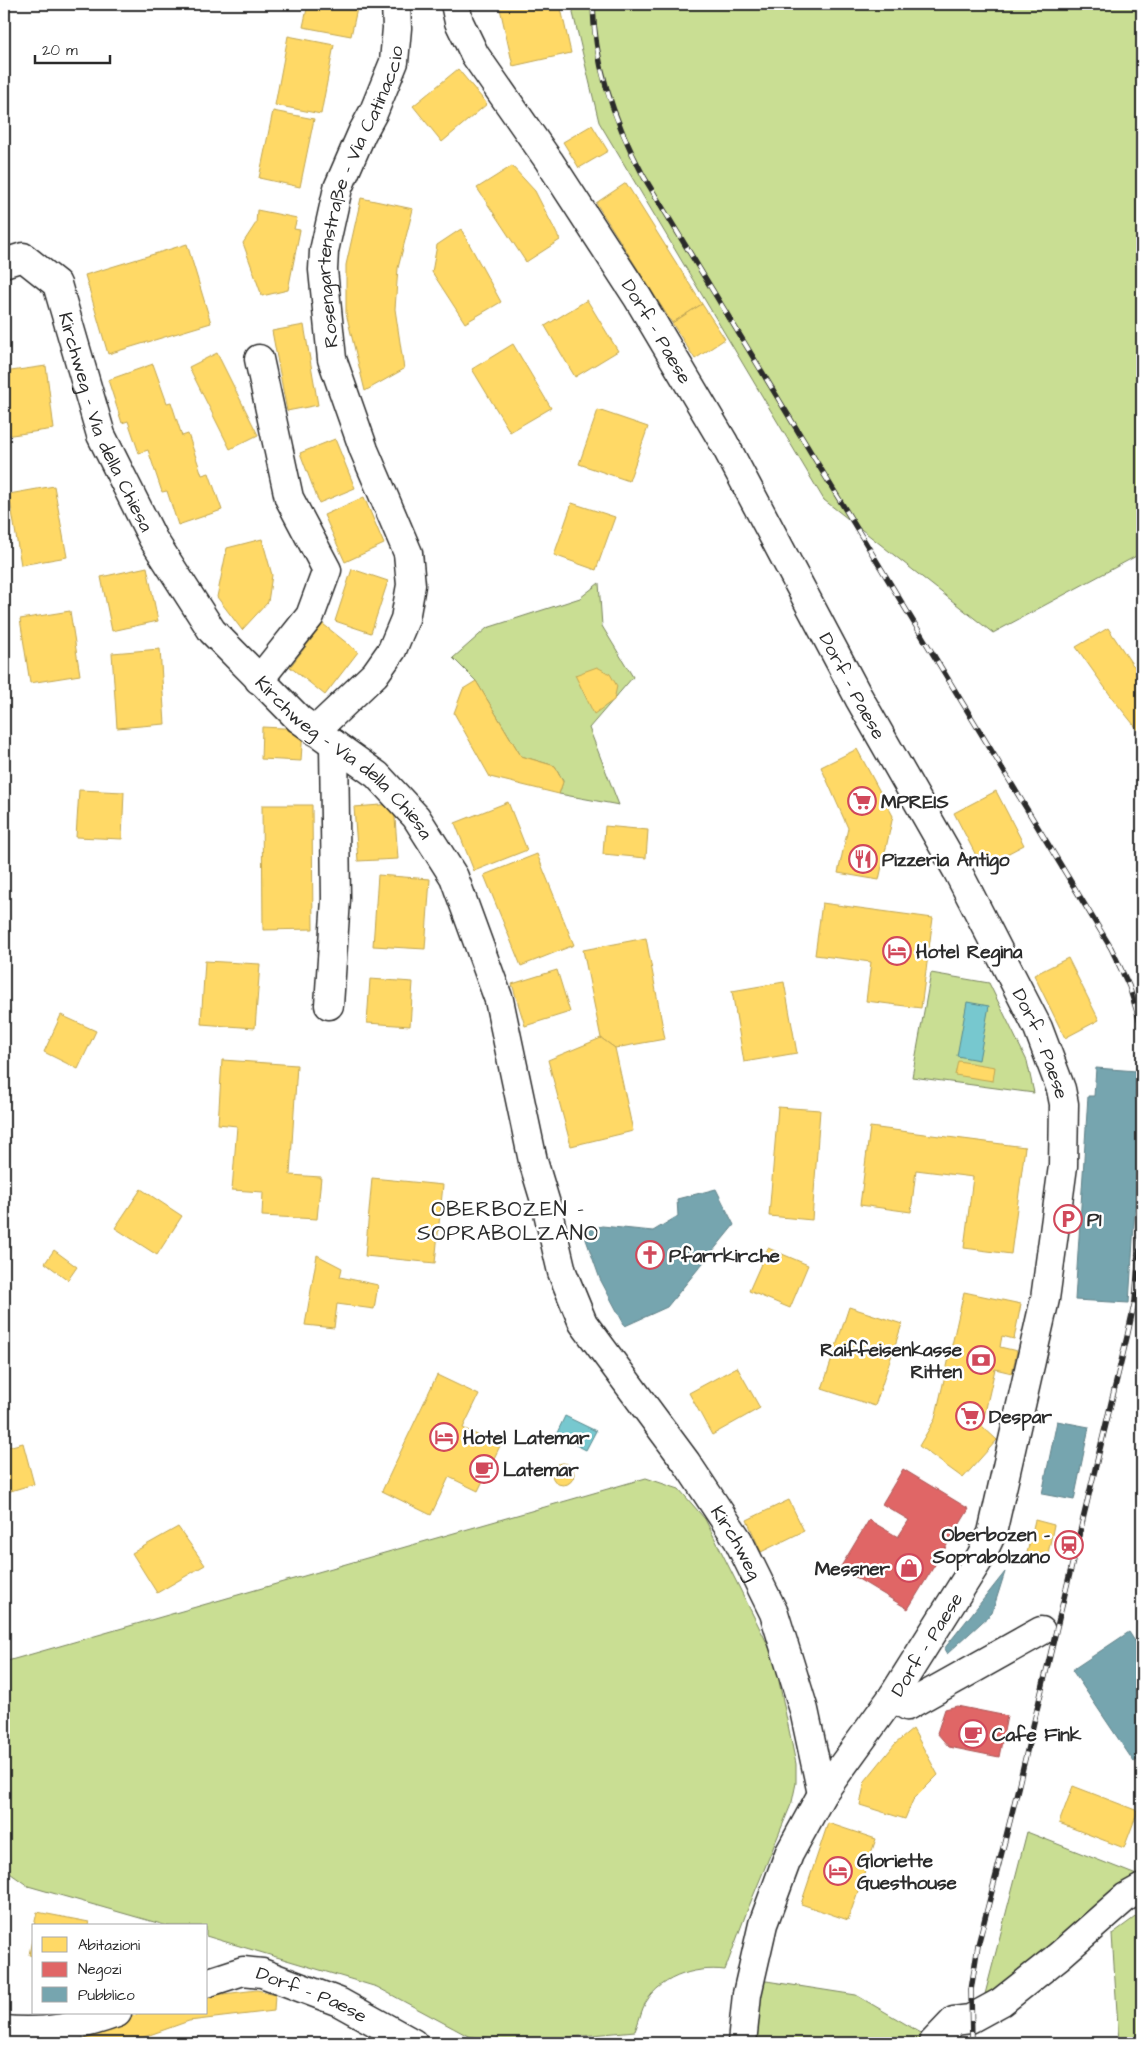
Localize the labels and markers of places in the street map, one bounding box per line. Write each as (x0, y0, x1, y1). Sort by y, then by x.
supermarket icon: MPREIS (847, 786, 877, 816)
place label: MPREIS (881, 789, 949, 816)
restaurant icon: Pizzeria Antigo (848, 844, 878, 874)
place label: Pizzeria Antigo (882, 847, 1010, 875)
hotel icon: Hotel Regina (882, 936, 912, 966)
place label: Hotel Regina (916, 939, 1023, 967)
parking icon: P1 (1053, 1204, 1083, 1234)
place label: P1 (1087, 1207, 1102, 1234)
church icon: Pfarrkirche (635, 1240, 665, 1270)
place label: Pfarrkirche (669, 1243, 780, 1270)
place label: Raiffeisenkasse Ritten (820, 1337, 963, 1386)
bank icon: Raiffeisenkasse Ritten (966, 1345, 996, 1375)
supermarket icon: Despar (955, 1401, 985, 1431)
place label: Despar (989, 1404, 1052, 1431)
hotel icon: Hotel Latemar (429, 1422, 459, 1452)
place label: Hotel Latemar (463, 1425, 590, 1452)
cafe icon: Latemar (469, 1454, 499, 1484)
place label: Latemar (503, 1457, 579, 1484)
place label: Oberbozen - Soprabolzano (932, 1522, 1050, 1571)
station icon: Oberbozen - Soprabolzano (1054, 1530, 1084, 1560)
shop icon: Messner (894, 1553, 924, 1583)
place label: Messner (815, 1556, 891, 1583)
cafe icon: Cafe Fink (958, 1719, 988, 1749)
place label: Cafe Fink (992, 1722, 1082, 1749)
place label: Gloriette Guesthouse (857, 1848, 958, 1897)
hotel icon: Gloriette Guesthouse (823, 1856, 853, 1886)

